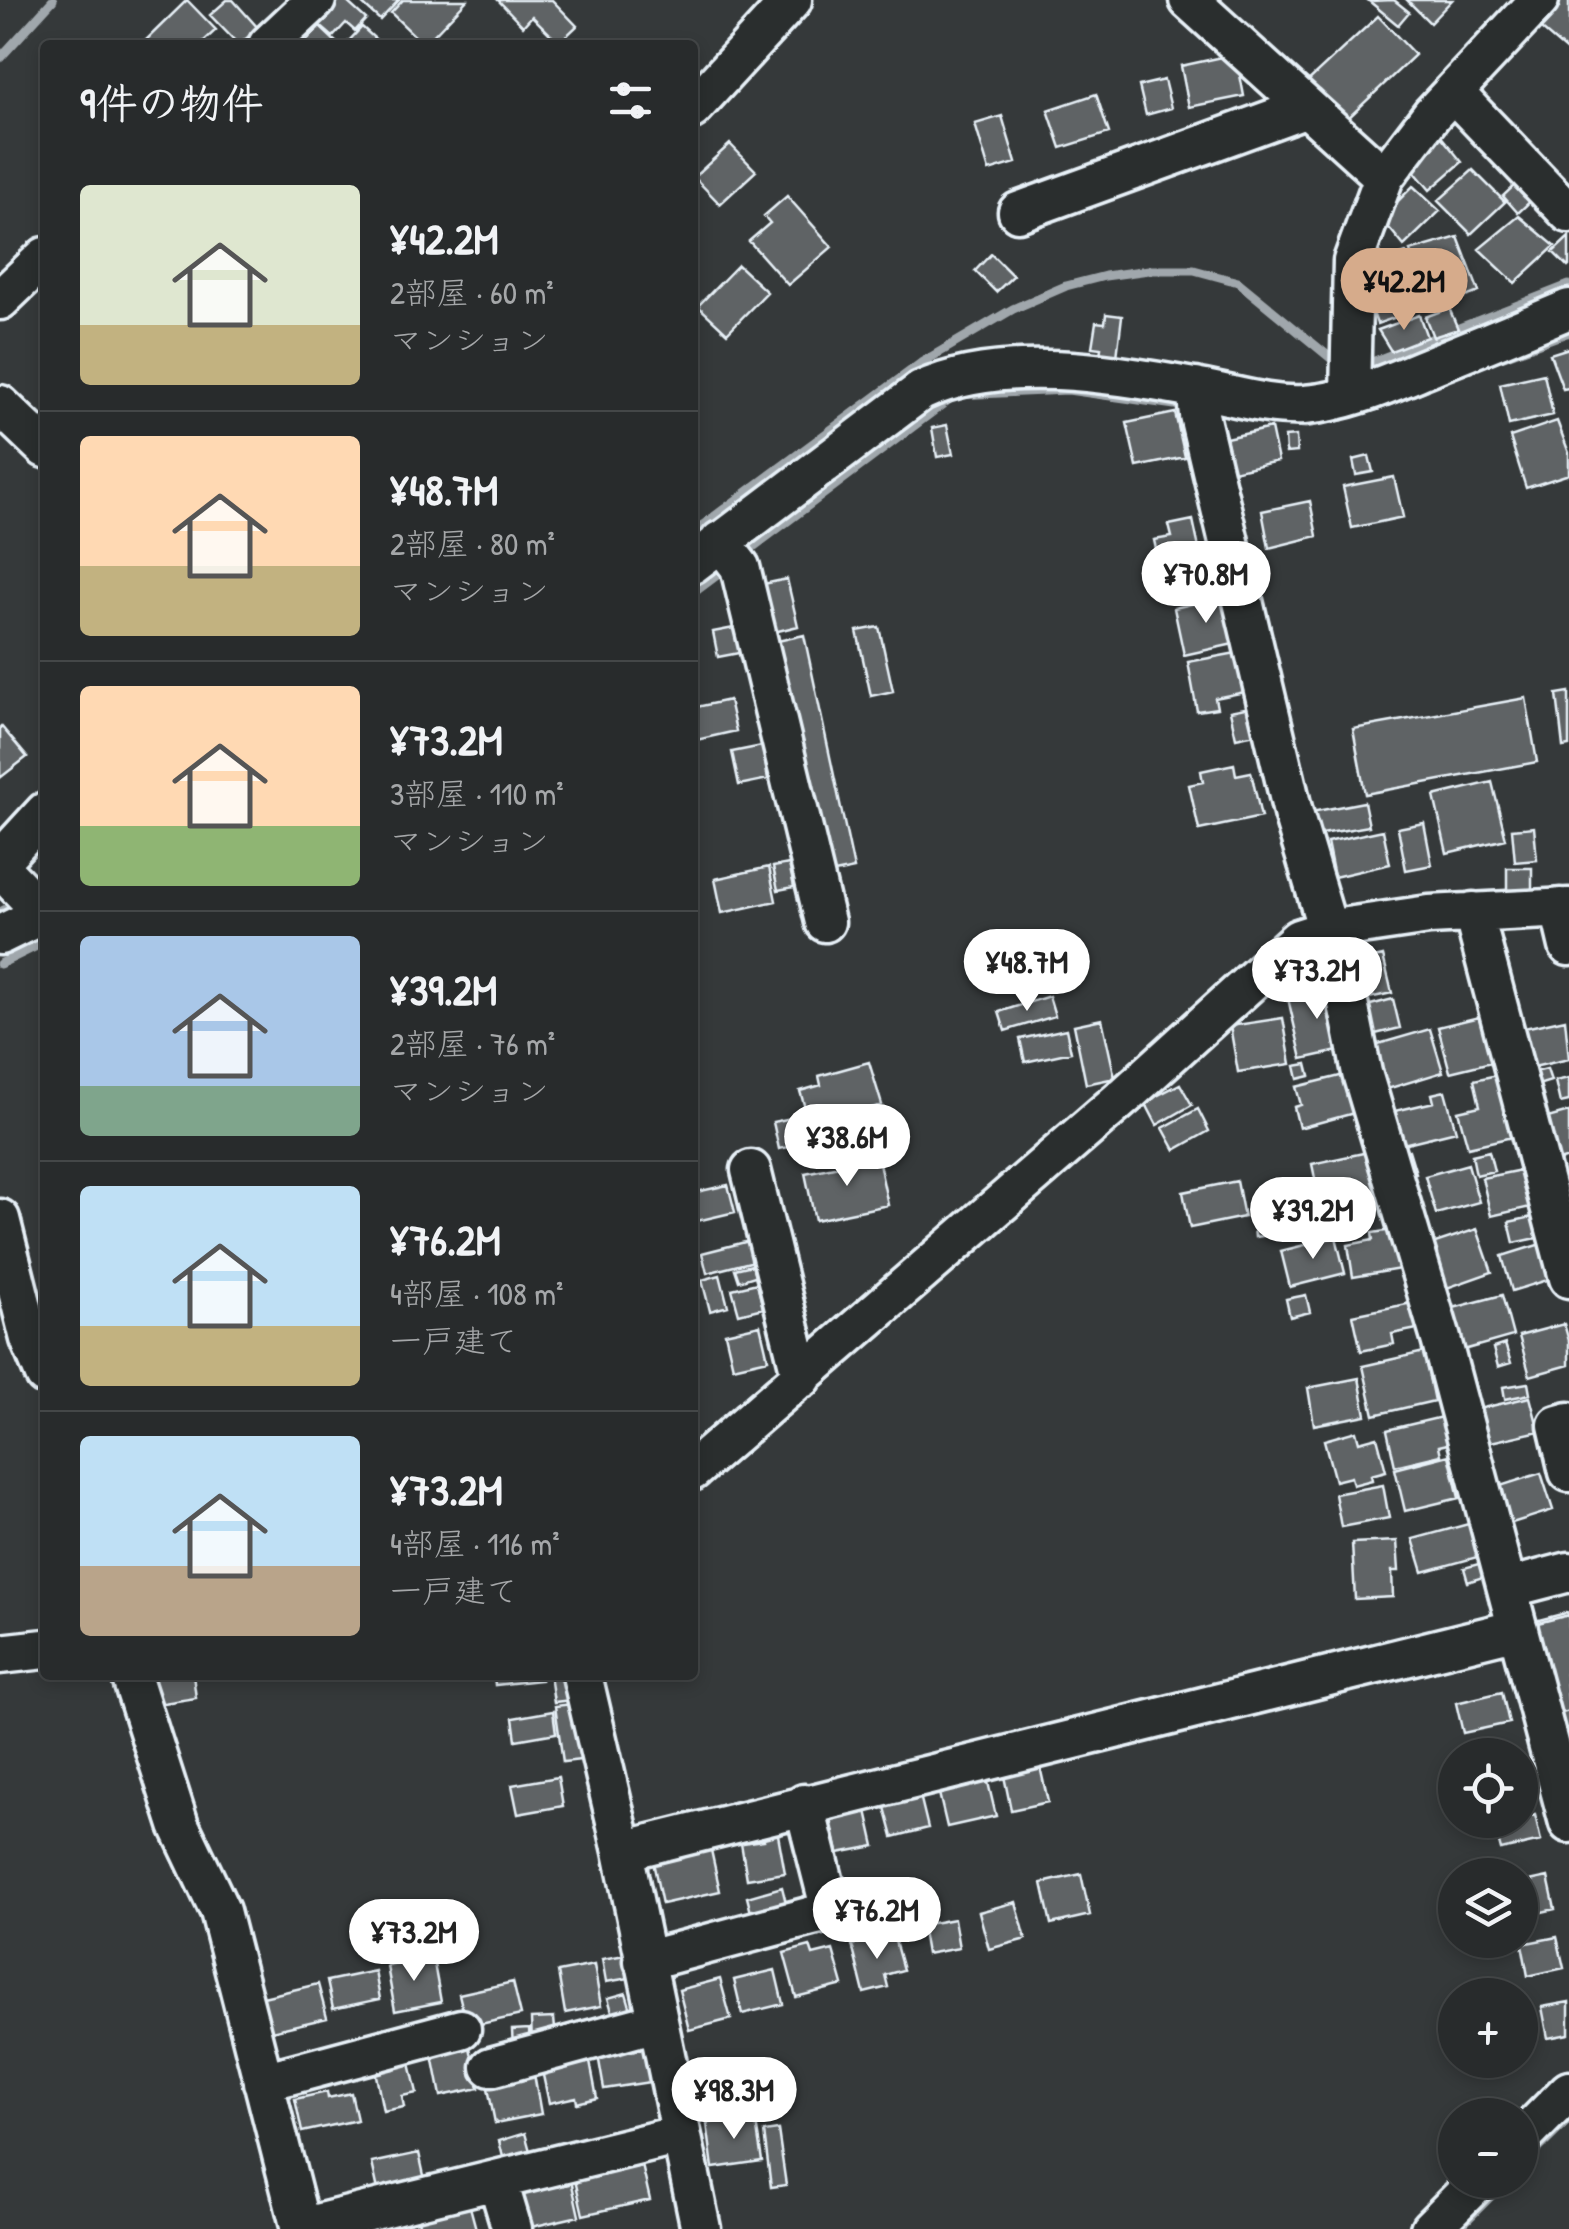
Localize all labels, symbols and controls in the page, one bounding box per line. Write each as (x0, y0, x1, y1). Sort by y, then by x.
icon: filters (603, 73, 658, 128)
text: 9件の物件 (80, 74, 263, 131)
text: ¥42.2M (390, 210, 499, 267)
icon: home (160, 225, 280, 345)
pin: ¥42.2M (1323, 248, 1485, 333)
text: ¥42.2M (1363, 259, 1445, 302)
text: 2部屋 · 60 m² (390, 271, 554, 314)
text: マンション (390, 318, 549, 361)
text: ¥48.7M (390, 461, 498, 518)
icon: home (160, 476, 280, 596)
text: 2部屋 · 80 m² (390, 522, 555, 565)
pin: ¥70.8M (1125, 541, 1287, 626)
text: ¥70.8M (1164, 552, 1248, 595)
text: マンション (390, 569, 549, 612)
text: ¥73.2M (390, 711, 503, 768)
icon: home (160, 726, 280, 846)
text: 3部屋 · 110 m² (390, 772, 564, 815)
text: マンション (390, 819, 549, 862)
pin: ¥48.7M (946, 929, 1108, 1014)
pin: ¥73.2M (1236, 937, 1398, 1022)
text: ¥48.7M (986, 940, 1068, 983)
text: ¥73.2M (1274, 948, 1360, 991)
text: ¥39.2M (390, 961, 497, 1018)
icon: home (160, 976, 280, 1096)
text: 2部屋 · 76 m² (390, 1022, 555, 1065)
text: マンション (390, 1069, 549, 1112)
pin: ¥38.6M (766, 1104, 928, 1189)
text: ¥38.6M (806, 1115, 888, 1158)
pin: ¥39.2M (1232, 1177, 1394, 1262)
text: ¥39.2M (1272, 1188, 1354, 1231)
text: ¥76.2M (390, 1211, 501, 1268)
icon: home (160, 1226, 280, 1346)
text: 4部屋 · 108 m² (390, 1272, 563, 1315)
text: 一戸建て (390, 1319, 518, 1362)
text: ¥73.2M (390, 1461, 503, 1518)
icon: home (160, 1476, 280, 1596)
text: 4部屋 · 116 m² (390, 1522, 560, 1565)
text: 一戸建て (390, 1569, 518, 1612)
map controls (1438, 1738, 1538, 2198)
button: locate (1438, 1738, 1538, 1838)
button: layers (1438, 1858, 1538, 1958)
pin: ¥76.2M (796, 1877, 958, 1962)
text: ¥76.2M (835, 1888, 919, 1931)
pin: ¥73.2M (333, 1899, 495, 1984)
text: ¥73.2M (371, 1910, 457, 1953)
button: + (1438, 1978, 1538, 2078)
pin: ¥98.3M (653, 2057, 815, 2142)
text: ¥98.3M (694, 2068, 774, 2111)
button: − (1438, 2098, 1538, 2198)

